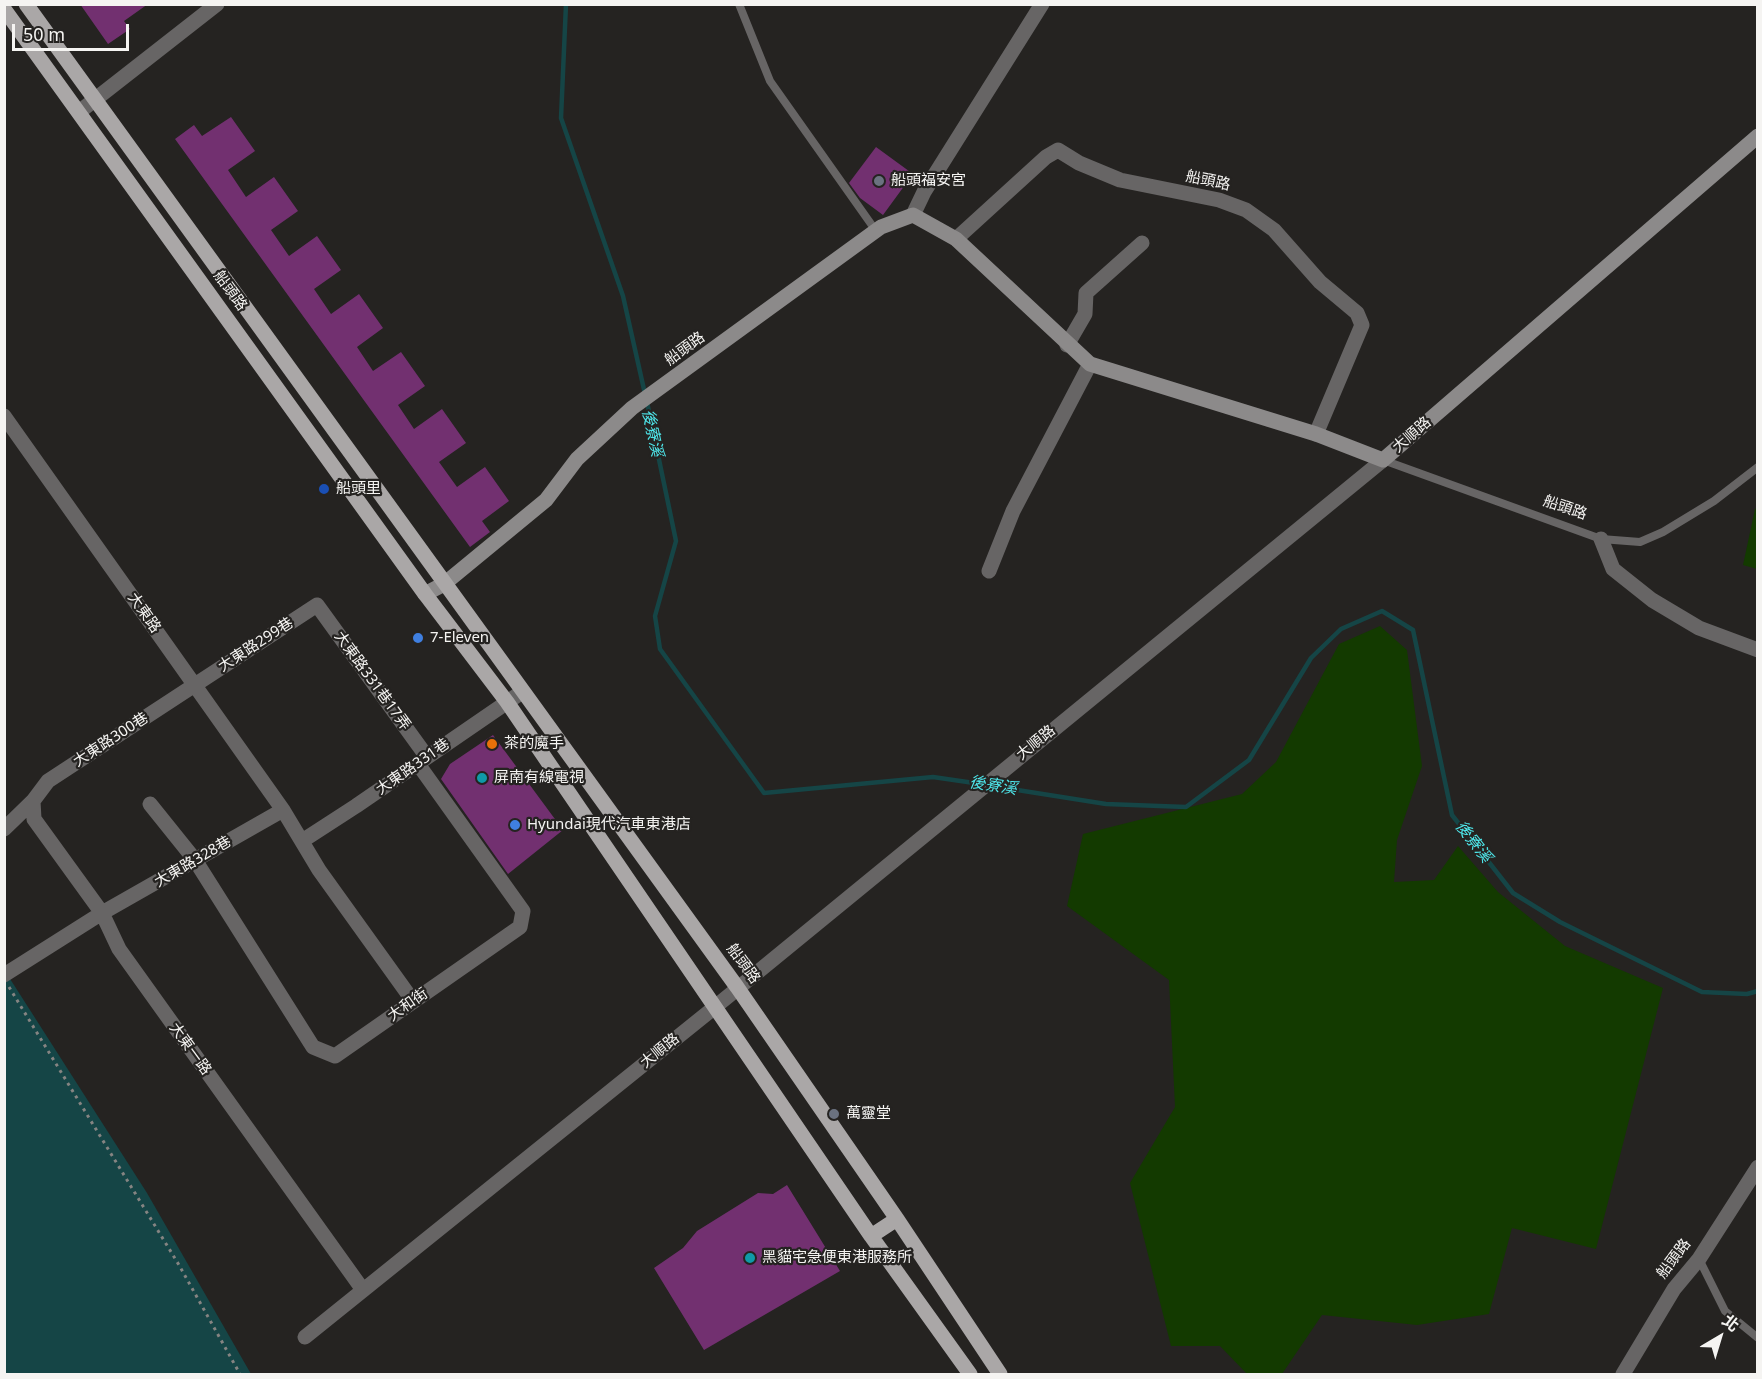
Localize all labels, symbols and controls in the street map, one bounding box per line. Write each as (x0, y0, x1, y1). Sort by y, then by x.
scale bar (15, 12, 132, 50)
text: 50 m (23, 22, 65, 46)
street label: 船頭路 (1184, 168, 1232, 194)
place label: 船頭福安宮 (891, 172, 966, 190)
marker: 船頭福安宮 (872, 174, 886, 188)
street label: 船頭路 (209, 268, 251, 314)
street label: 船頭路 (662, 328, 708, 370)
water label: 後寮溪 (638, 408, 666, 458)
street label: 大順路 (1389, 413, 1435, 457)
place label: 船頭里 (336, 480, 381, 498)
marker: 船頭里 (317, 482, 331, 496)
street label: 船頭路 (1541, 492, 1589, 524)
street label: 大東路 (124, 589, 164, 637)
street label: 大東路299巷 (215, 614, 297, 676)
street label: 大東路331巷17弄 (330, 628, 414, 734)
place label: 7-Eleven (430, 629, 489, 647)
marker: 7-Eleven (411, 631, 425, 645)
street label: 大東路300巷 (70, 709, 152, 771)
street label: 大順路 (1013, 722, 1059, 764)
street label: 大東路331巷 (373, 735, 453, 799)
place label: 茶的魔手 (504, 735, 564, 753)
marker: 茶的魔手 (485, 737, 499, 751)
place label: 屏南有線電視 (494, 769, 584, 787)
marker: 屏南有線電視 (475, 771, 489, 785)
water label: 後寮溪 (968, 773, 1018, 799)
place label: Hyundai現代汽車東港店 (527, 816, 691, 834)
water label: 後寮溪 (1451, 817, 1495, 867)
marker: Hyundai現代汽車東港店 (508, 818, 522, 832)
street label: 大東路328巷 (151, 833, 235, 891)
street label: 船頭路 (722, 941, 764, 987)
street label: 大和街 (384, 985, 432, 1025)
street label: 大東一路 (165, 1019, 215, 1079)
street label: 大順路 (637, 1030, 683, 1072)
place label: 萬靈堂 (846, 1105, 891, 1123)
marker: 萬靈堂 (827, 1107, 841, 1121)
street label: 船頭路 (1653, 1236, 1695, 1282)
place label: 黑貓宅急便東港服務所 (762, 1249, 912, 1267)
marker: 黑貓宅急便東港服務所 (743, 1251, 757, 1265)
north arrow (1690, 1307, 1750, 1367)
text: 北 (1718, 1309, 1744, 1336)

